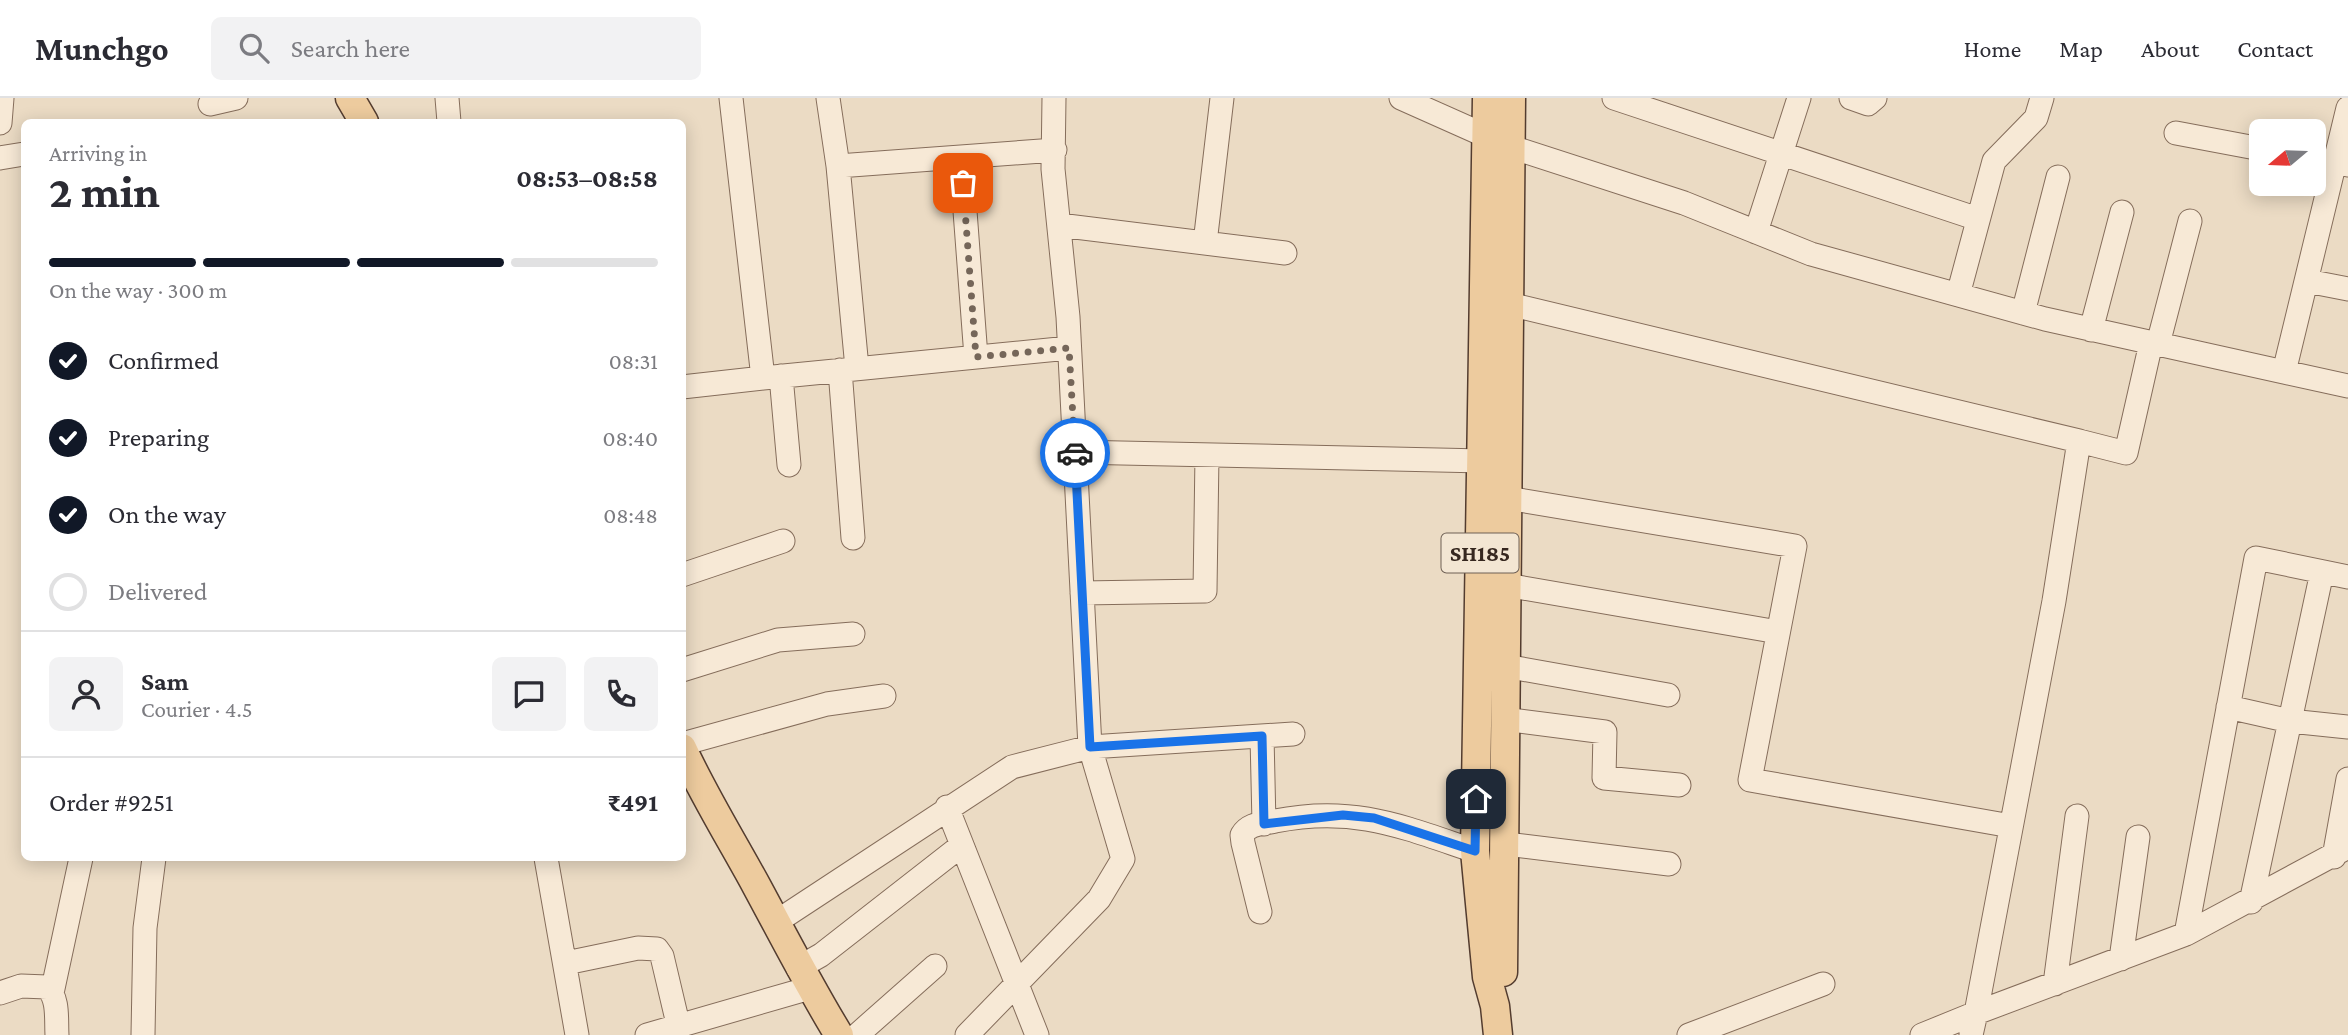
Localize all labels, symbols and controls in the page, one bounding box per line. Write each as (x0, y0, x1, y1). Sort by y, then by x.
search box (211, 17, 701, 80)
icon: search (235, 29, 273, 67)
text: Munchgo (35, 30, 169, 67)
text: Search here (291, 34, 410, 63)
text: Home (1964, 35, 2021, 62)
text: Map (2059, 35, 2103, 62)
text: About (2141, 35, 2199, 62)
text: Contact (2237, 35, 2313, 62)
north arrow (2249, 119, 2326, 196)
map controls (2249, 119, 2326, 196)
text: Arriving in (49, 140, 147, 166)
pin (933, 153, 993, 213)
text: 08:53–08:58 (516, 164, 658, 193)
icon: bag (944, 164, 982, 202)
text: 2 min (49, 166, 160, 217)
text: On the way · 300 m (49, 277, 227, 303)
icon: check (49, 342, 87, 380)
text: Confirmed (108, 346, 219, 375)
text: 08:31 (609, 348, 658, 374)
courier (1040, 418, 1110, 488)
icon: check (49, 419, 87, 457)
text: Preparing (108, 423, 209, 452)
text: 08:40 (603, 425, 658, 451)
icon: car (1056, 434, 1094, 472)
icon: check (49, 496, 87, 534)
text: On the way (108, 500, 226, 529)
text: 08:48 (603, 502, 658, 528)
road number: SH185 (1442, 534, 1518, 573)
text: Delivered (108, 577, 207, 606)
button: person (49, 657, 123, 731)
button: chat (492, 657, 566, 731)
button: phone (584, 657, 658, 731)
text: Sam (141, 667, 189, 696)
text: Courier · 4.5 (141, 696, 253, 722)
pin (1446, 769, 1506, 829)
icon: home (1457, 780, 1495, 818)
text: Order #9251 (49, 788, 174, 817)
text: ₹491 (607, 788, 658, 817)

